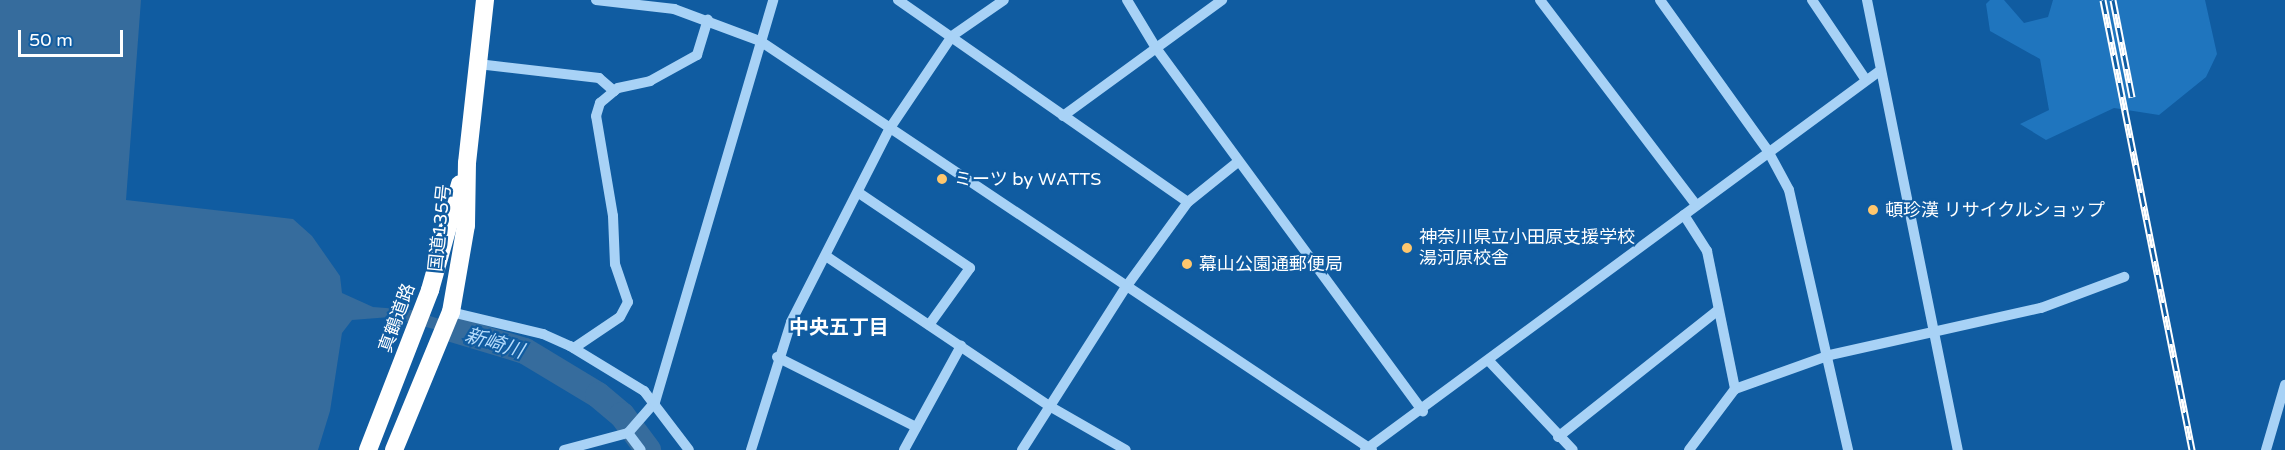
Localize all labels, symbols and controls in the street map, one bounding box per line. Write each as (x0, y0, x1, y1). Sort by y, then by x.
scale bar (21, 18, 126, 56)
text: 50 m (29, 29, 73, 51)
place label: ミーツ by WATTS (954, 168, 1102, 190)
marker: ミーツ by WATTS (935, 172, 949, 186)
street label: 国道135号 (425, 183, 455, 273)
place label: 頓珍漢 リサイクルショップ (1885, 199, 2106, 221)
marker: 頓珍漢 リサイクルショップ (1866, 203, 1880, 217)
place label: 神奈川県立小田原支援学校 湯河原校舎 (1419, 227, 1635, 270)
marker: 神奈川県立小田原支援学校 湯河原校舎 (1400, 241, 1414, 255)
place label: 幕山公園通郵便局 (1199, 253, 1343, 275)
marker: 幕山公園通郵便局 (1180, 257, 1194, 271)
street label: 真鶴道路 (375, 280, 419, 356)
district label: 中央五丁目 (789, 316, 889, 340)
water label: 新崎川 (462, 324, 526, 364)

